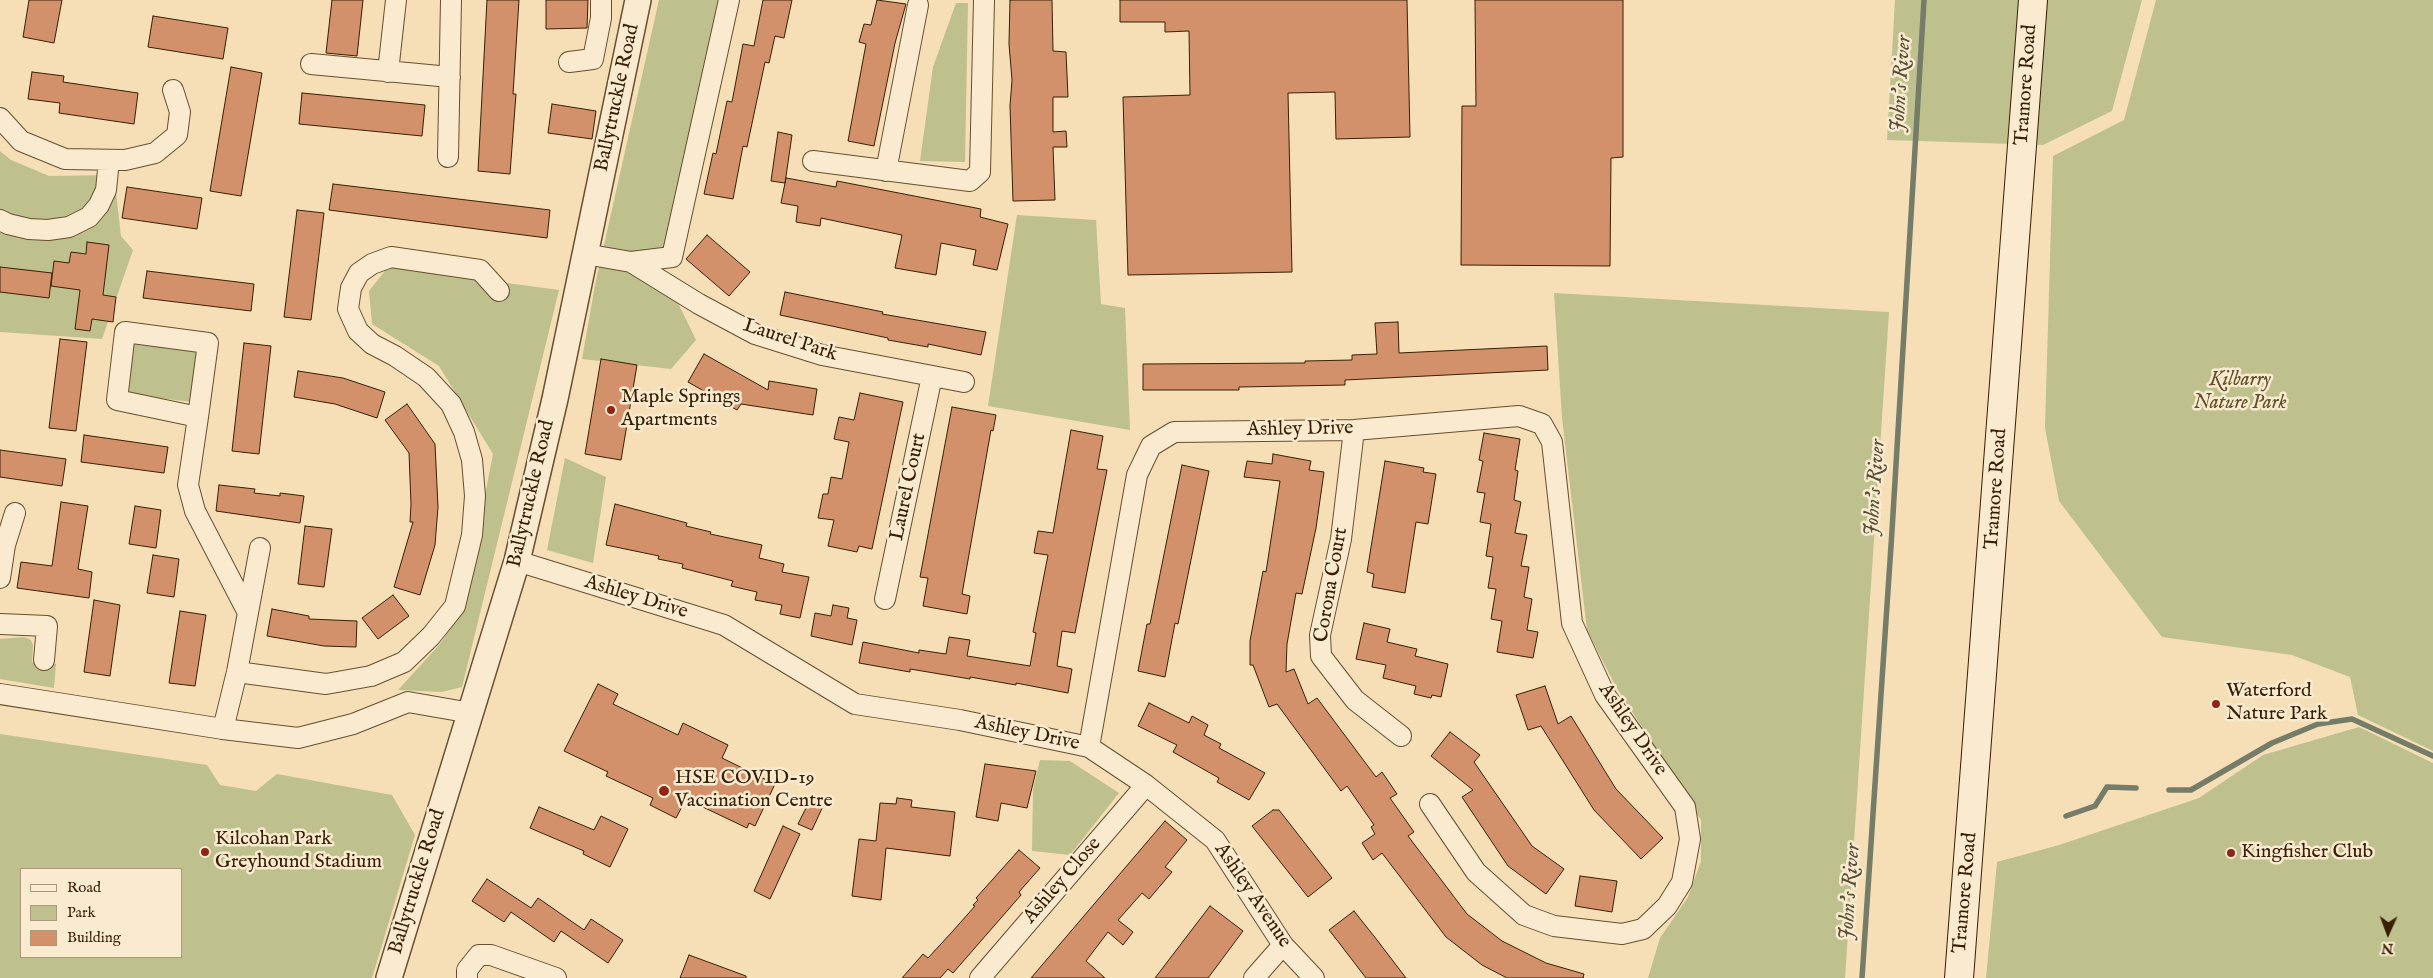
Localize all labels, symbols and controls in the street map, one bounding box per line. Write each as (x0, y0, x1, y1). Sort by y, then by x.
street label: Ballytruckle Road (591, 22, 645, 174)
street label: Tramore Road (2011, 24, 2043, 146)
water label: John's River (1886, 35, 1918, 133)
street label: Laurel Park (740, 315, 840, 367)
park label: Kilbarry Nature Park (2194, 369, 2286, 416)
place label: Maple Springs Apartments (621, 386, 740, 433)
marker: Maple Springs Apartments (605, 404, 617, 416)
street label: Ashley Drive (1247, 417, 1353, 443)
street label: Ballytruckle Road (503, 418, 561, 570)
street label: Tramore Road (1981, 428, 2013, 550)
street label: Laurel Court (886, 431, 932, 543)
water label: John's River (1860, 439, 1892, 537)
street label: Corona Court (1310, 526, 1354, 644)
street label: Ashley Drive (582, 571, 690, 625)
street label: Ashley Drive (1592, 679, 1672, 781)
place label: Waterford Nature Park (2226, 680, 2328, 727)
marker: Waterford Nature Park (2210, 698, 2222, 710)
street label: Ashley Drive (972, 711, 1082, 757)
place label: HSE COVID-19 Vaccination Centre (675, 767, 833, 814)
marker: HSE COVID-19 Vaccination Centre (657, 784, 671, 798)
street label: Ballytruckle Road (385, 807, 451, 957)
place label: Kilcohan Park Greyhound Stadium (215, 828, 382, 875)
street label: Tramore Road (1949, 832, 1983, 954)
street label: Ashley Close (1019, 833, 1107, 929)
street label: Ashley Avenue (1208, 839, 1296, 953)
place label: Kingfisher Club (2241, 841, 2373, 865)
water label: John's River (1835, 843, 1867, 941)
marker: Kilcohan Park Greyhound Stadium (199, 846, 211, 858)
marker: Kingfisher Club (2225, 847, 2237, 859)
legend (20, 868, 182, 958)
text: Road (67, 878, 101, 897)
text: Park (67, 903, 96, 922)
north arrow (2363, 908, 2413, 958)
text: Building (67, 928, 121, 947)
text: N (2381, 939, 2394, 957)

